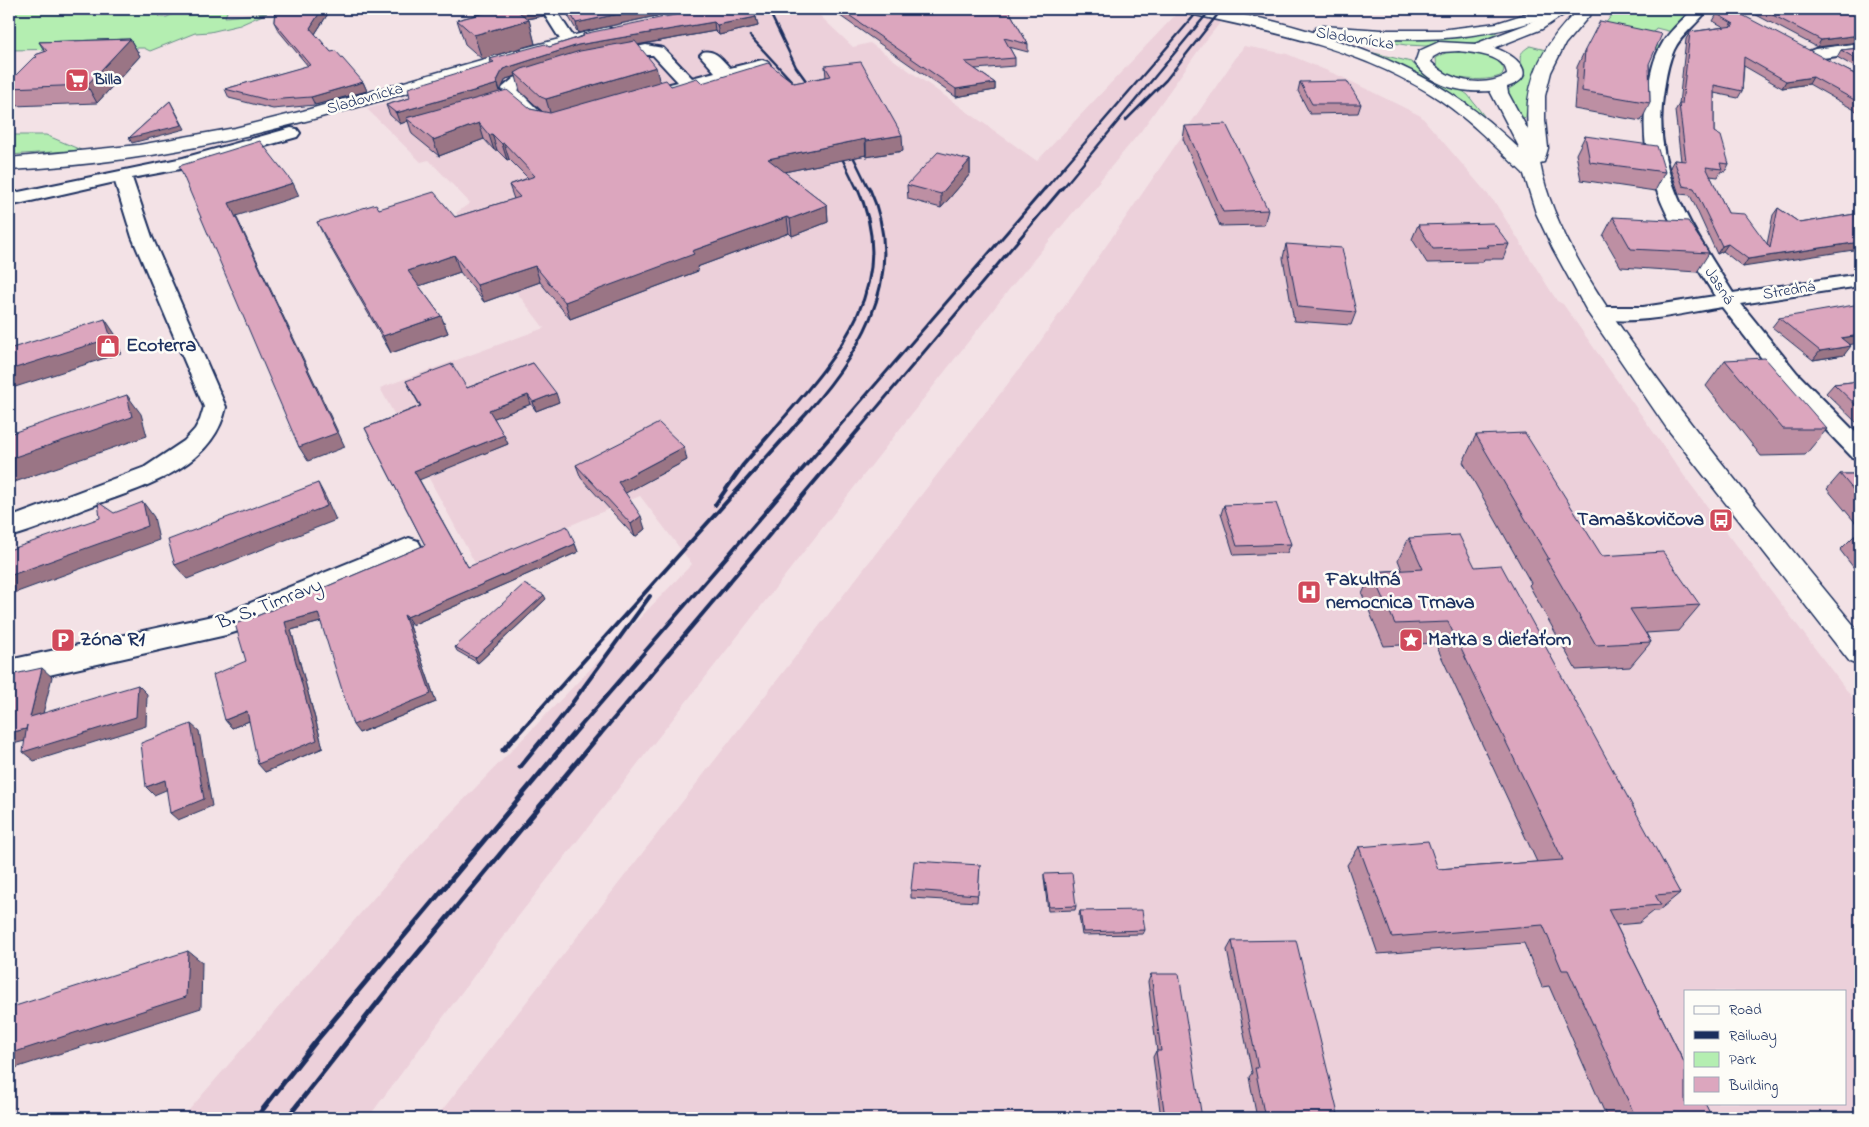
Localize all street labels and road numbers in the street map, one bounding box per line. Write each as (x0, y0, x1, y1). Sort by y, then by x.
street label: Sladovnícka (1314, 21, 1396, 57)
street label: Sladovnícka (324, 77, 406, 121)
street label: Jasná (1698, 262, 1740, 310)
street label: Stredná (1761, 275, 1817, 307)
street label: B. S. Timravy (212, 572, 327, 639)

